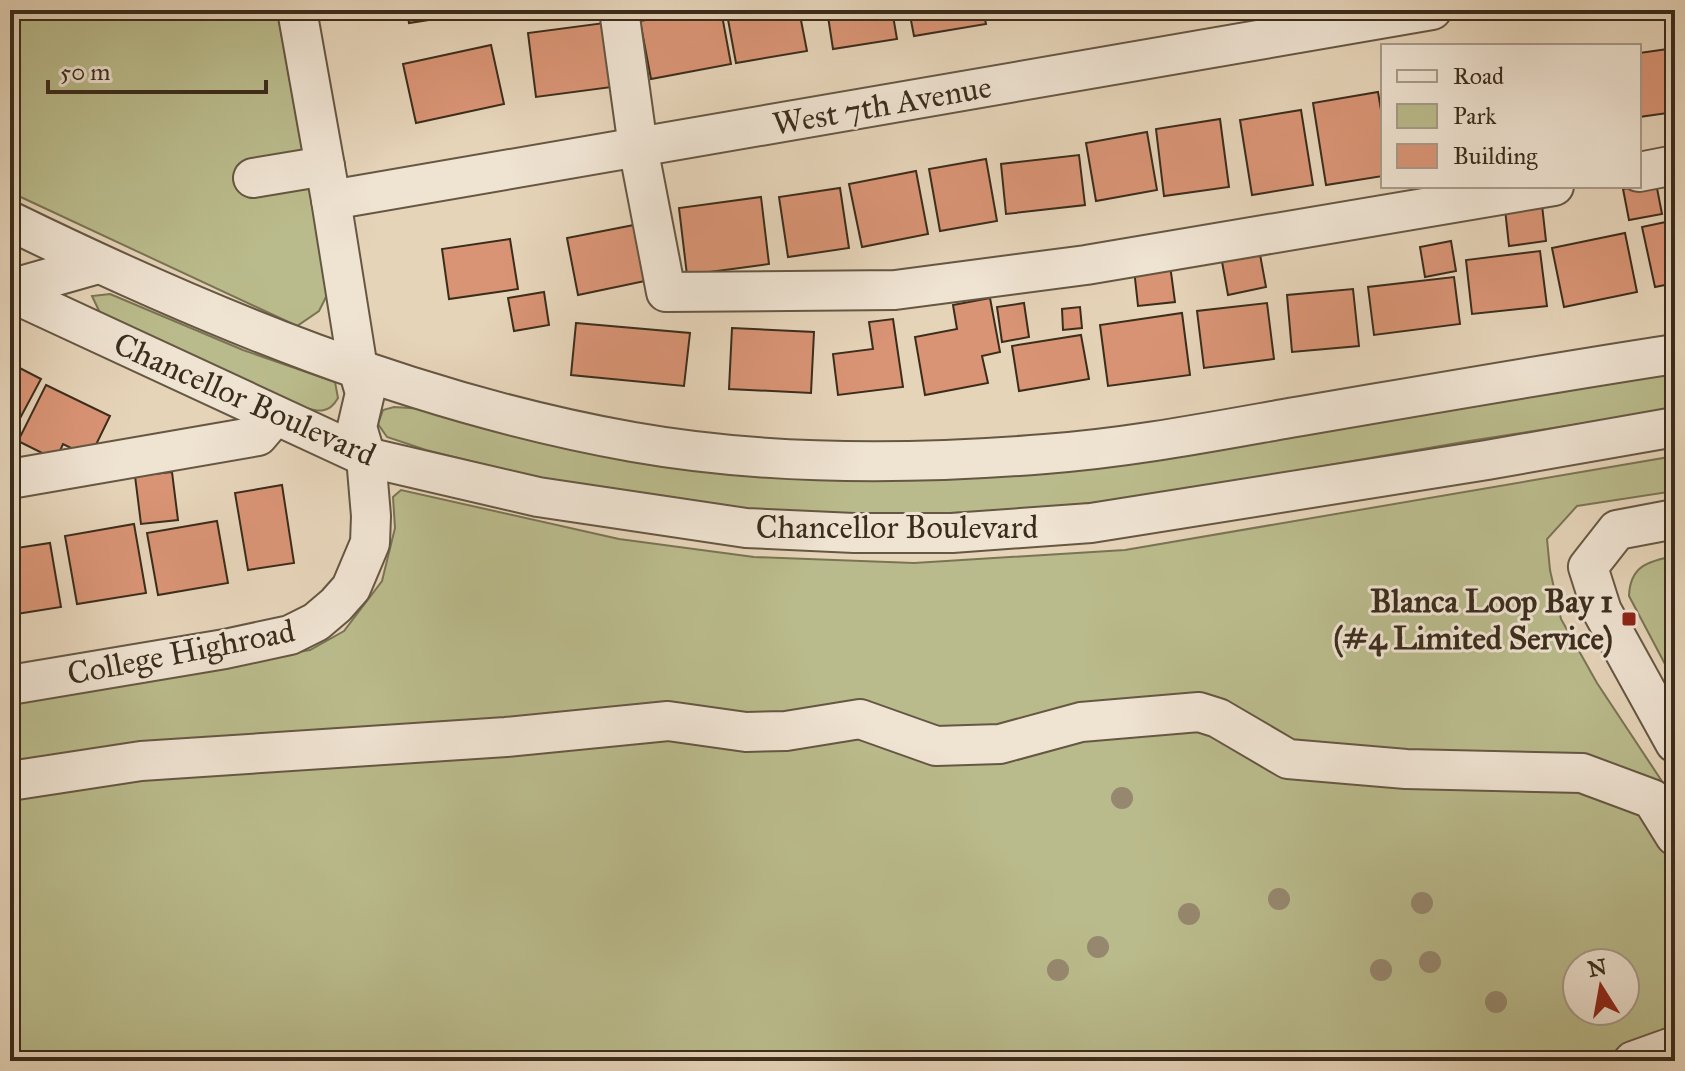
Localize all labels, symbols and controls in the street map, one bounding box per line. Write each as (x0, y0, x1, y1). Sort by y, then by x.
scale bar (48, 44, 266, 94)
legend (1381, 44, 1641, 188)
text: 50 m (60, 57, 110, 87)
text: Road (1453, 61, 1504, 91)
street label: West 7th Avenue (770, 67, 995, 144)
text: Park (1453, 101, 1497, 131)
text: Building (1453, 141, 1538, 171)
street label: Chancellor Boulevard (108, 324, 382, 475)
street label: Chancellor Boulevard (756, 508, 1038, 547)
place label: Blanca Loop Bay 1 (#4 Limited Service) (1334, 582, 1613, 658)
marker: Blanca Loop Bay 1 (#4 Limited Service) (1620, 610, 1638, 628)
street label: College Highroad (64, 611, 298, 694)
north arrow (1561, 947, 1641, 1027)
text: N (1586, 953, 1609, 983)

